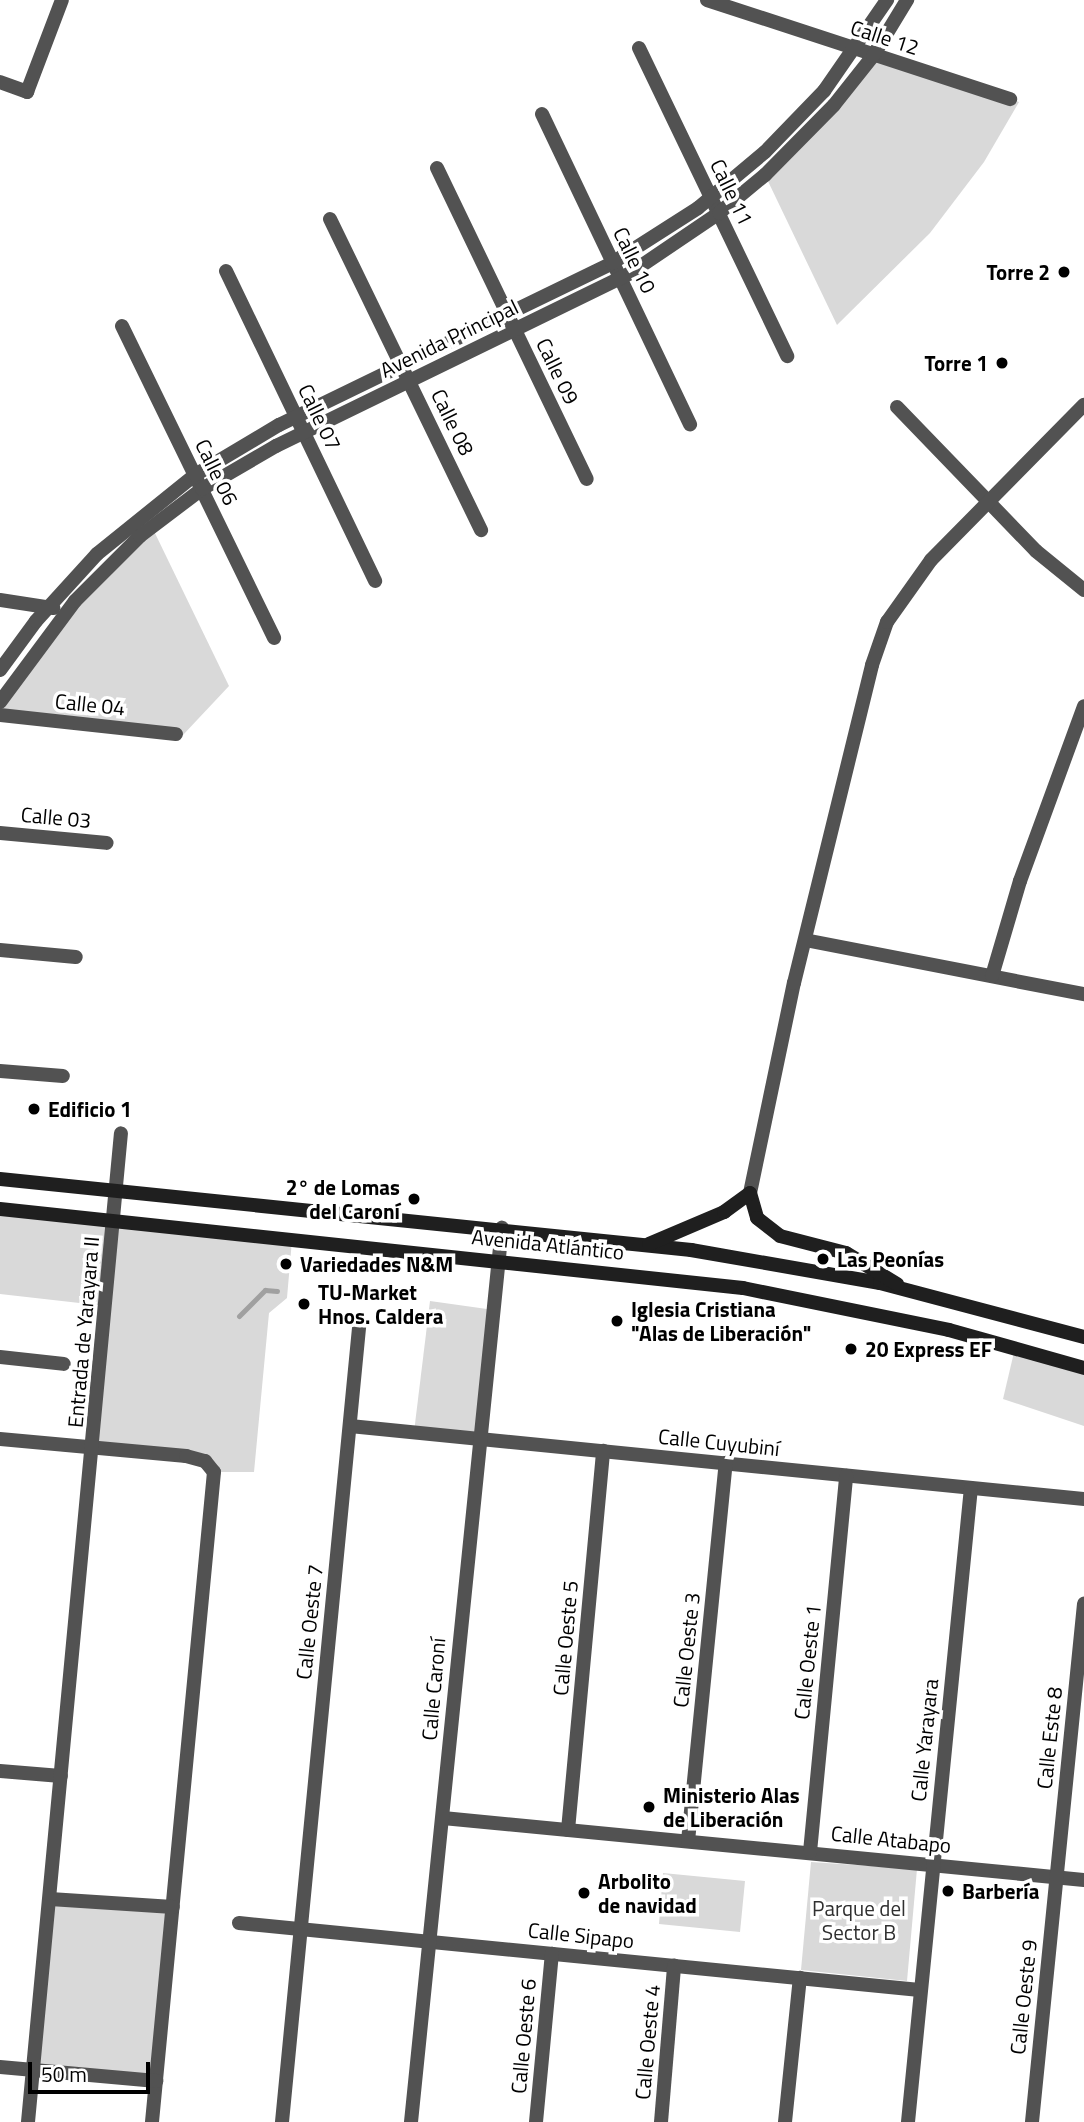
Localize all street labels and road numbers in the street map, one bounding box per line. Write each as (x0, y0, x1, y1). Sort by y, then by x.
street label: Calle 12 (848, 14, 922, 60)
street label: Calle 11 (705, 155, 759, 229)
street label: Calle 10 (608, 223, 662, 297)
street label: Avenida Principal (376, 294, 522, 382)
street label: Calle 09 (531, 334, 585, 408)
street label: Calle 07 (293, 380, 347, 454)
street label: Calle 08 (426, 385, 480, 459)
street label: Calle 06 (190, 435, 244, 509)
street label: Calle 04 (54, 688, 126, 720)
street label: Calle 03 (20, 801, 92, 833)
street label: Avenida Atlántico (471, 1223, 625, 1265)
street label: Entrada de Yarayara II (62, 1235, 104, 1429)
street label: Calle Cuyubiní (657, 1423, 781, 1461)
street label: Calle Oeste 7 (290, 1563, 328, 1681)
street label: Calle Oeste 5 (547, 1579, 583, 1697)
street label: Calle Oeste 3 (667, 1591, 705, 1709)
street label: Calle Oeste 1 (788, 1603, 826, 1721)
street label: Calle Caroní (416, 1637, 450, 1741)
street label: Calle Yarayara (905, 1677, 943, 1803)
street label: Calle Este 8 (1031, 1686, 1067, 1790)
street label: Calle Atabapo (830, 1820, 952, 1858)
street label: Calle Sipapo (527, 1917, 635, 1953)
street label: Calle Oeste 9 (1004, 1938, 1042, 2056)
street label: Calle Oeste 6 (505, 1977, 541, 2095)
street label: Calle Oeste 4 (629, 1983, 665, 2101)

